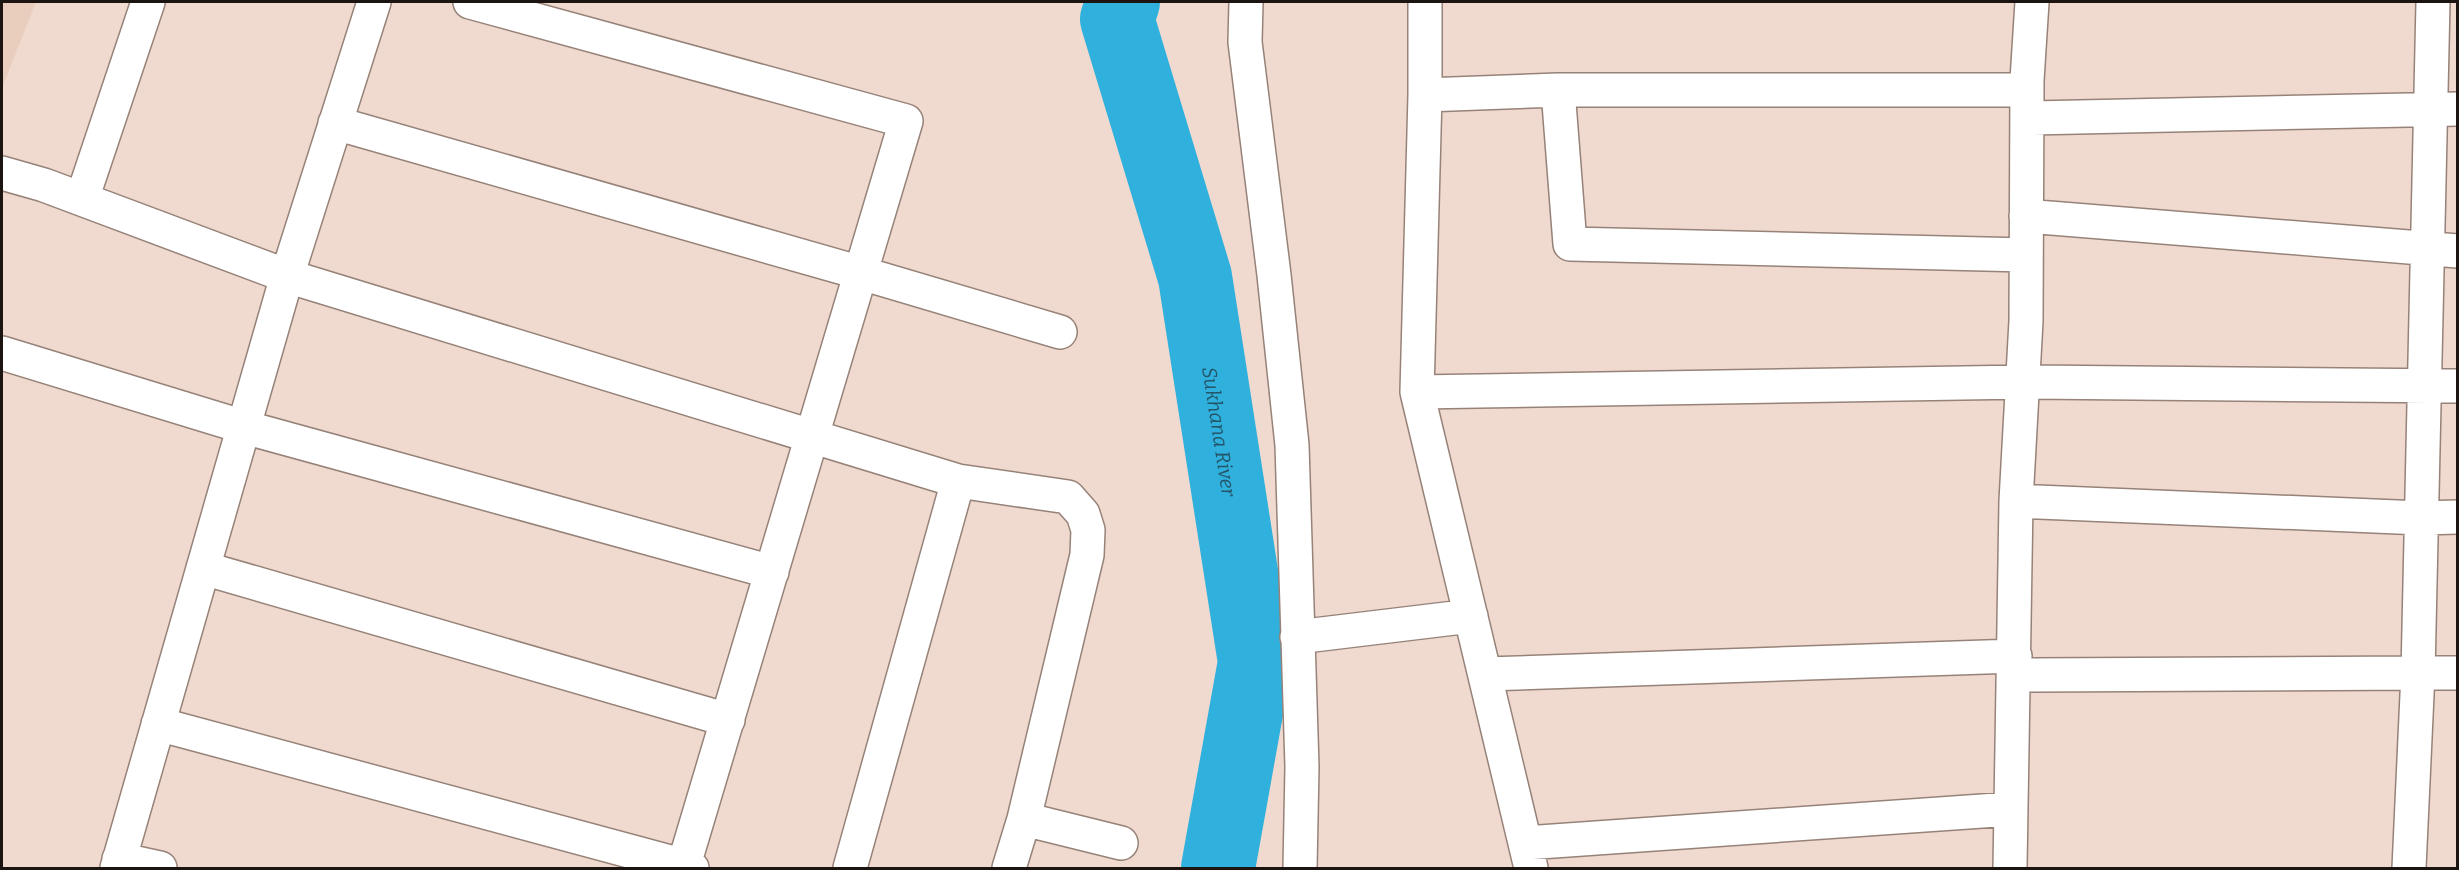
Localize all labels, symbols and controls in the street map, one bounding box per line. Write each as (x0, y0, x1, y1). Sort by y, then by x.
water label: Sukhana River (1197, 365, 1241, 499)

